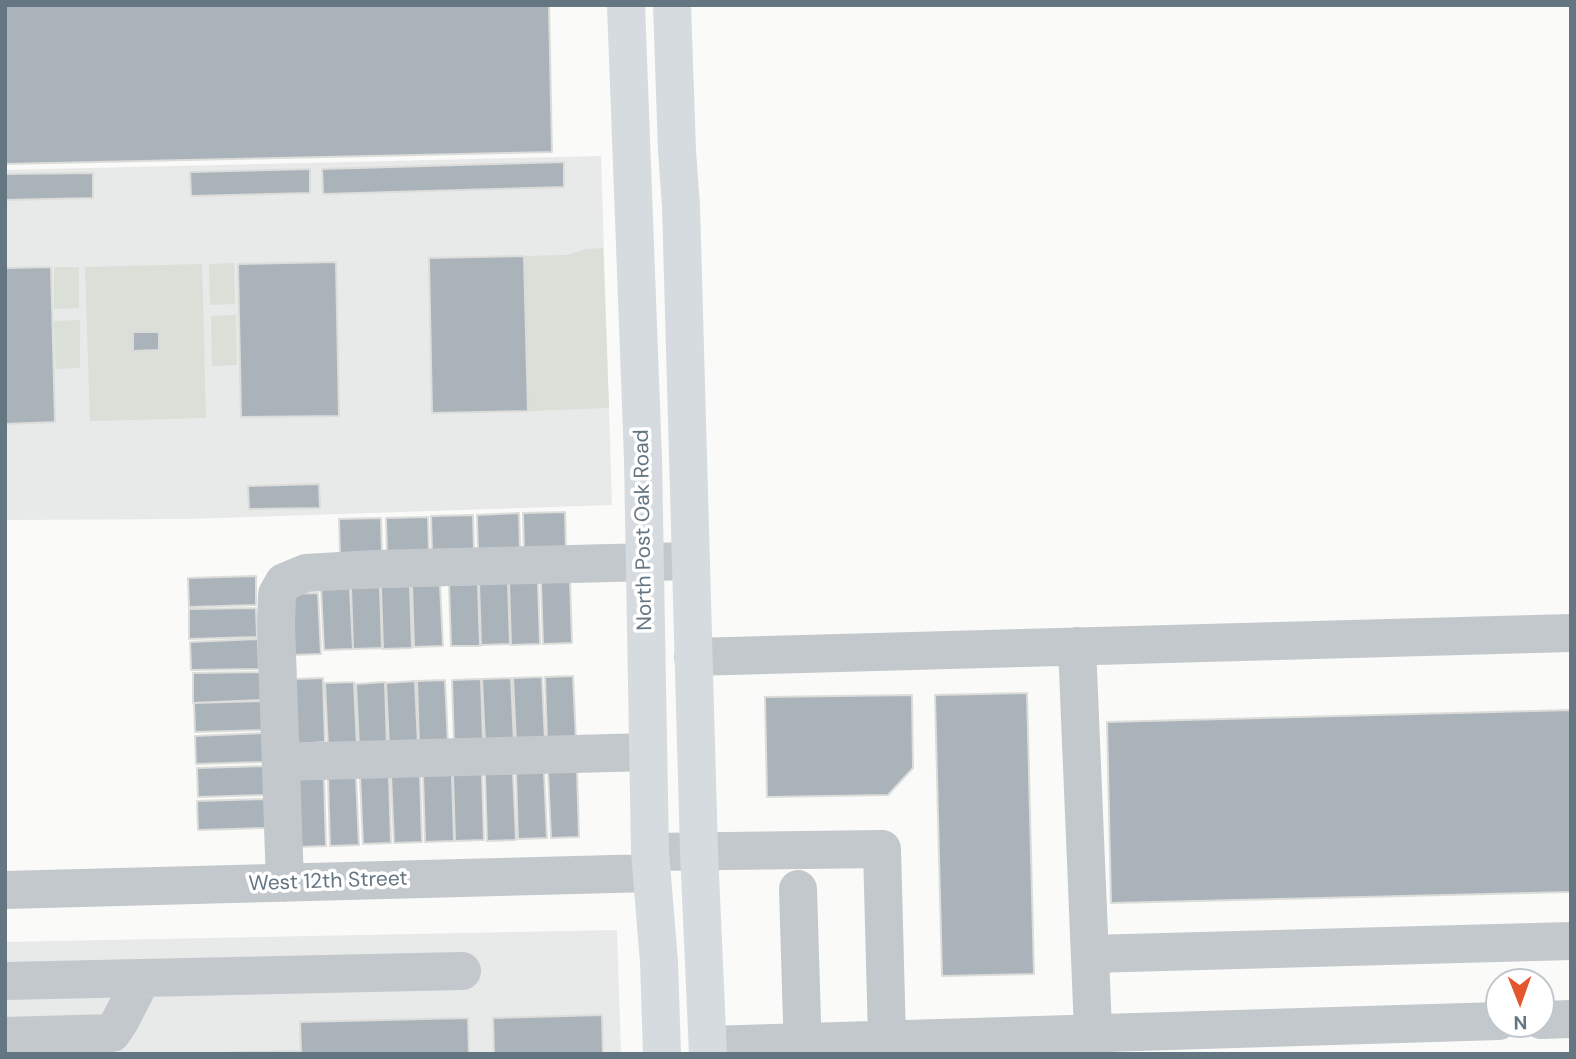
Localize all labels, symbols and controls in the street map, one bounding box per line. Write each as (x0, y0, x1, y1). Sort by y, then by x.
street label: North Post Oak Road (630, 429, 658, 631)
street label: West 12th Street (248, 867, 408, 897)
north arrow (1485, 968, 1555, 1038)
text: N (1513, 1010, 1527, 1035)

